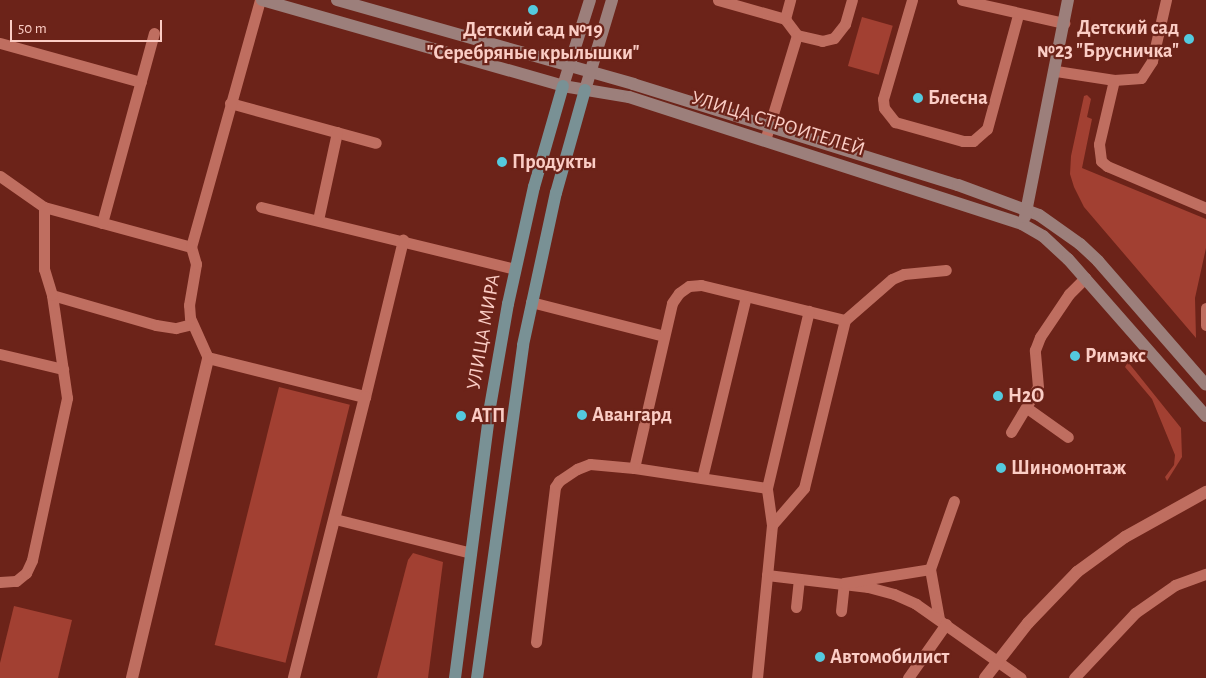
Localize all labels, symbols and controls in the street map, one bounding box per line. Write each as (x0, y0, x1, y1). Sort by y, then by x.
marker: Детский сад №19 "Серебряные крылышки" (527, 4, 539, 16)
scale bar (12, 10, 165, 42)
place label: Детский сад №23 "Брусничка" (1037, 16, 1179, 63)
place label: Детский сад №19 "Серебряные крылышки" (426, 18, 640, 65)
text: 50 m (18, 21, 47, 36)
marker: Детский сад №23 "Брусничка" (1183, 33, 1195, 45)
street label: УЛИЦА СТРОИТЕЛЕЙ (688, 86, 868, 162)
place label: Блесна (928, 86, 988, 110)
marker: Блесна (912, 92, 924, 104)
place label: Продукты (512, 150, 596, 174)
marker: Продукты (496, 156, 508, 168)
street label: УЛИЦА МИРА (462, 272, 506, 392)
place label: Римэкс (1085, 344, 1146, 368)
marker: Римэкс (1069, 350, 1081, 362)
place label: H2O (1008, 384, 1044, 408)
marker: H2O (992, 390, 1004, 402)
place label: Авангард (592, 403, 672, 427)
place label: АТП (471, 404, 505, 428)
marker: Авангард (576, 409, 588, 421)
marker: АТП (455, 410, 467, 422)
place label: Шиномонтаж (1011, 456, 1126, 480)
marker: Шиномонтаж (995, 462, 1007, 474)
place label: Автомобилист (830, 645, 949, 669)
marker: Автомобилист (814, 651, 826, 663)

